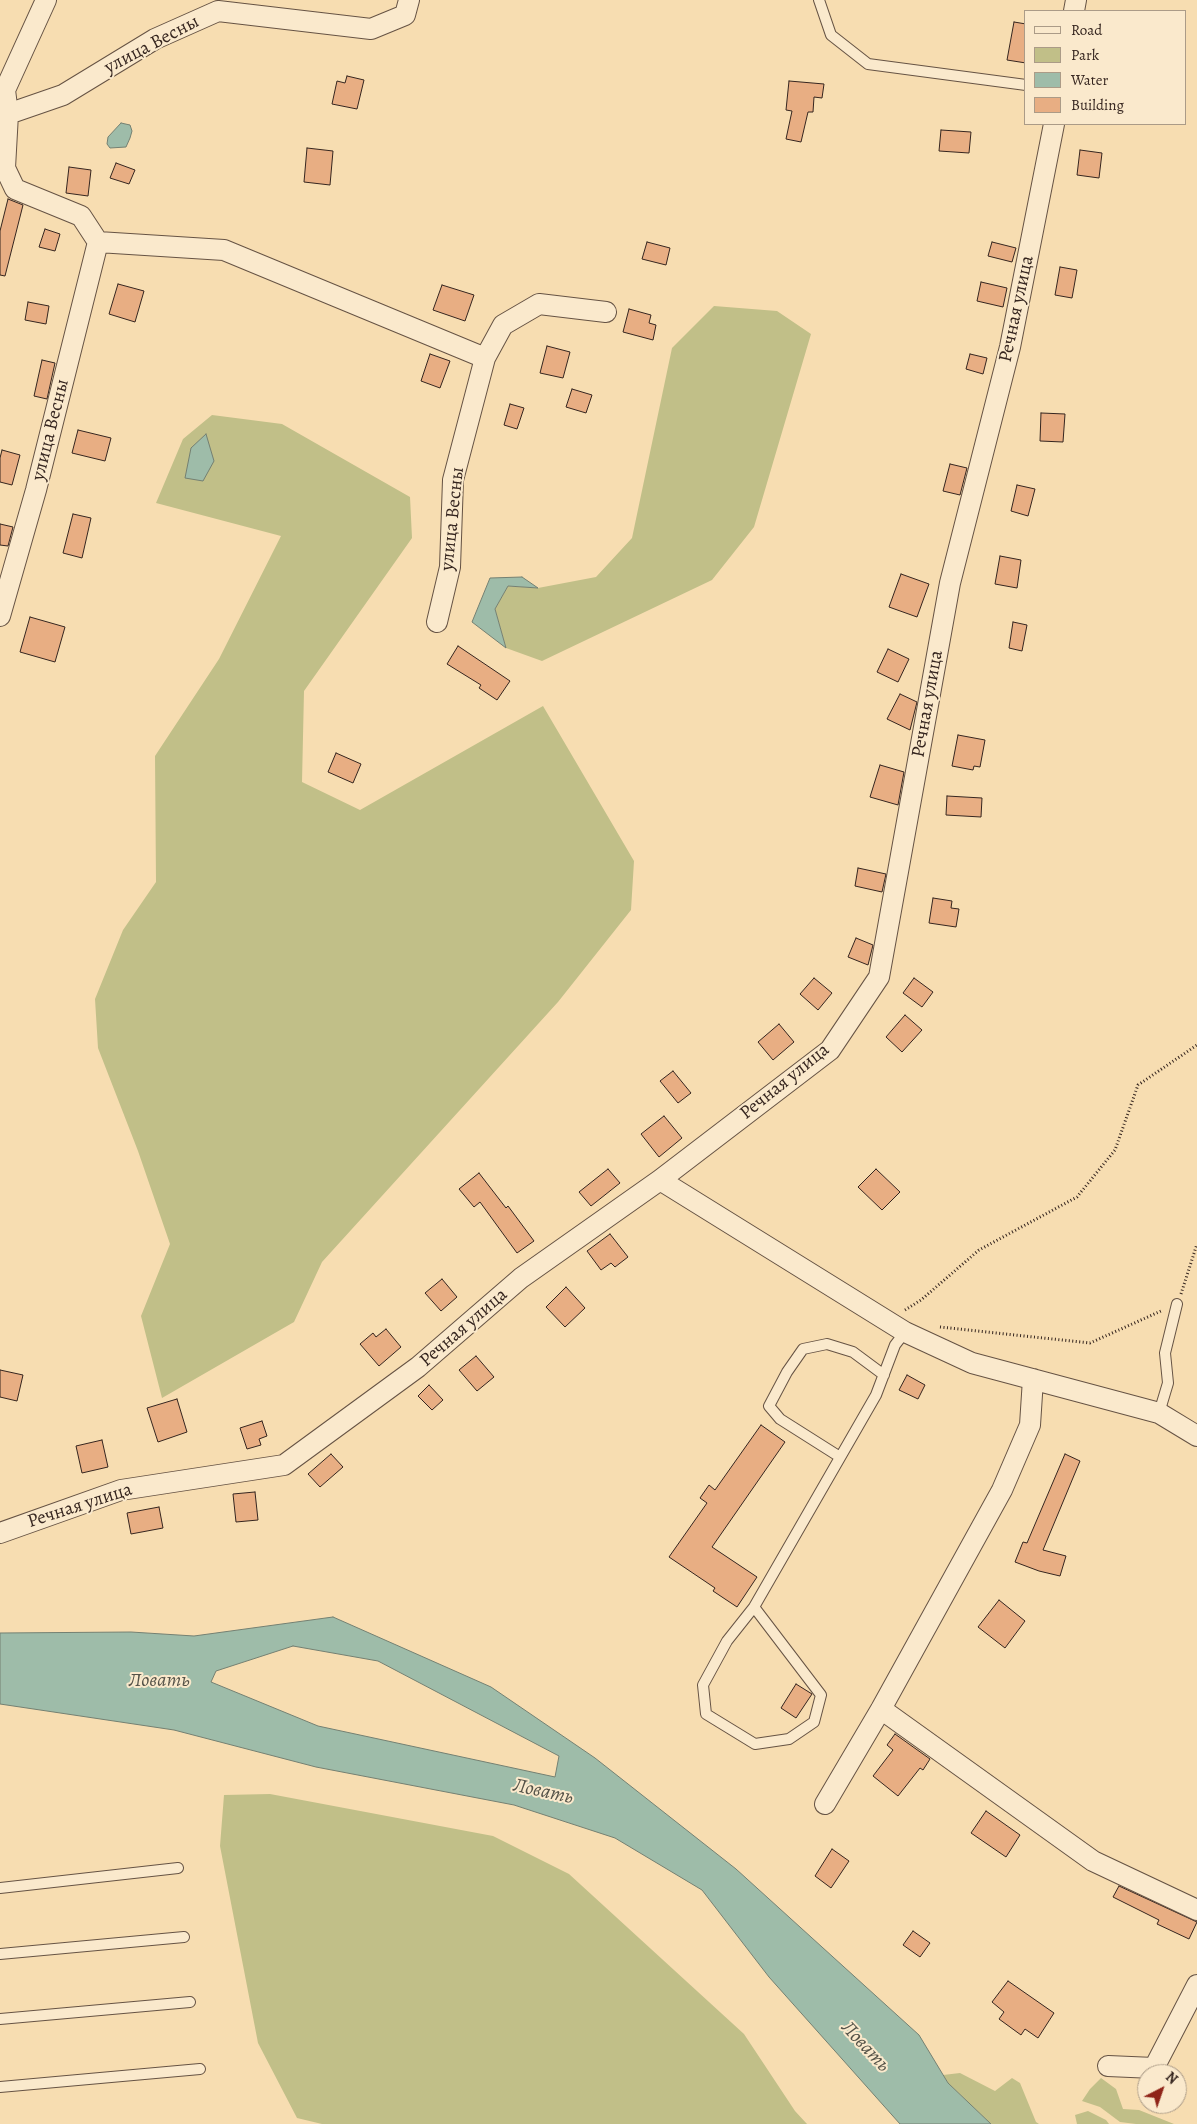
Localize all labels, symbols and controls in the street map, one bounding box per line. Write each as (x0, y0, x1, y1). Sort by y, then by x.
legend (1024, 10, 1187, 125)
street label: улица Весны (101, 11, 203, 79)
text: Road (1071, 20, 1102, 40)
text: Park (1071, 45, 1099, 65)
text: Water (1071, 70, 1108, 90)
text: Building (1071, 95, 1124, 115)
street label: Речная улица (995, 253, 1039, 365)
street label: улица Весны (27, 377, 75, 483)
street label: улица Весны (436, 466, 470, 572)
street label: Речная улица (907, 649, 949, 759)
street label: Речная улица (736, 1039, 834, 1125)
street label: Речная улица (416, 1284, 512, 1372)
street label: Речная улица (25, 1478, 135, 1534)
water label: Ловать (129, 1669, 189, 1693)
water label: Ловать (511, 1774, 575, 1810)
water label: Ловать (835, 2017, 895, 2077)
north arrow (1137, 2064, 1187, 2114)
text: N (1161, 2068, 1182, 2089)

